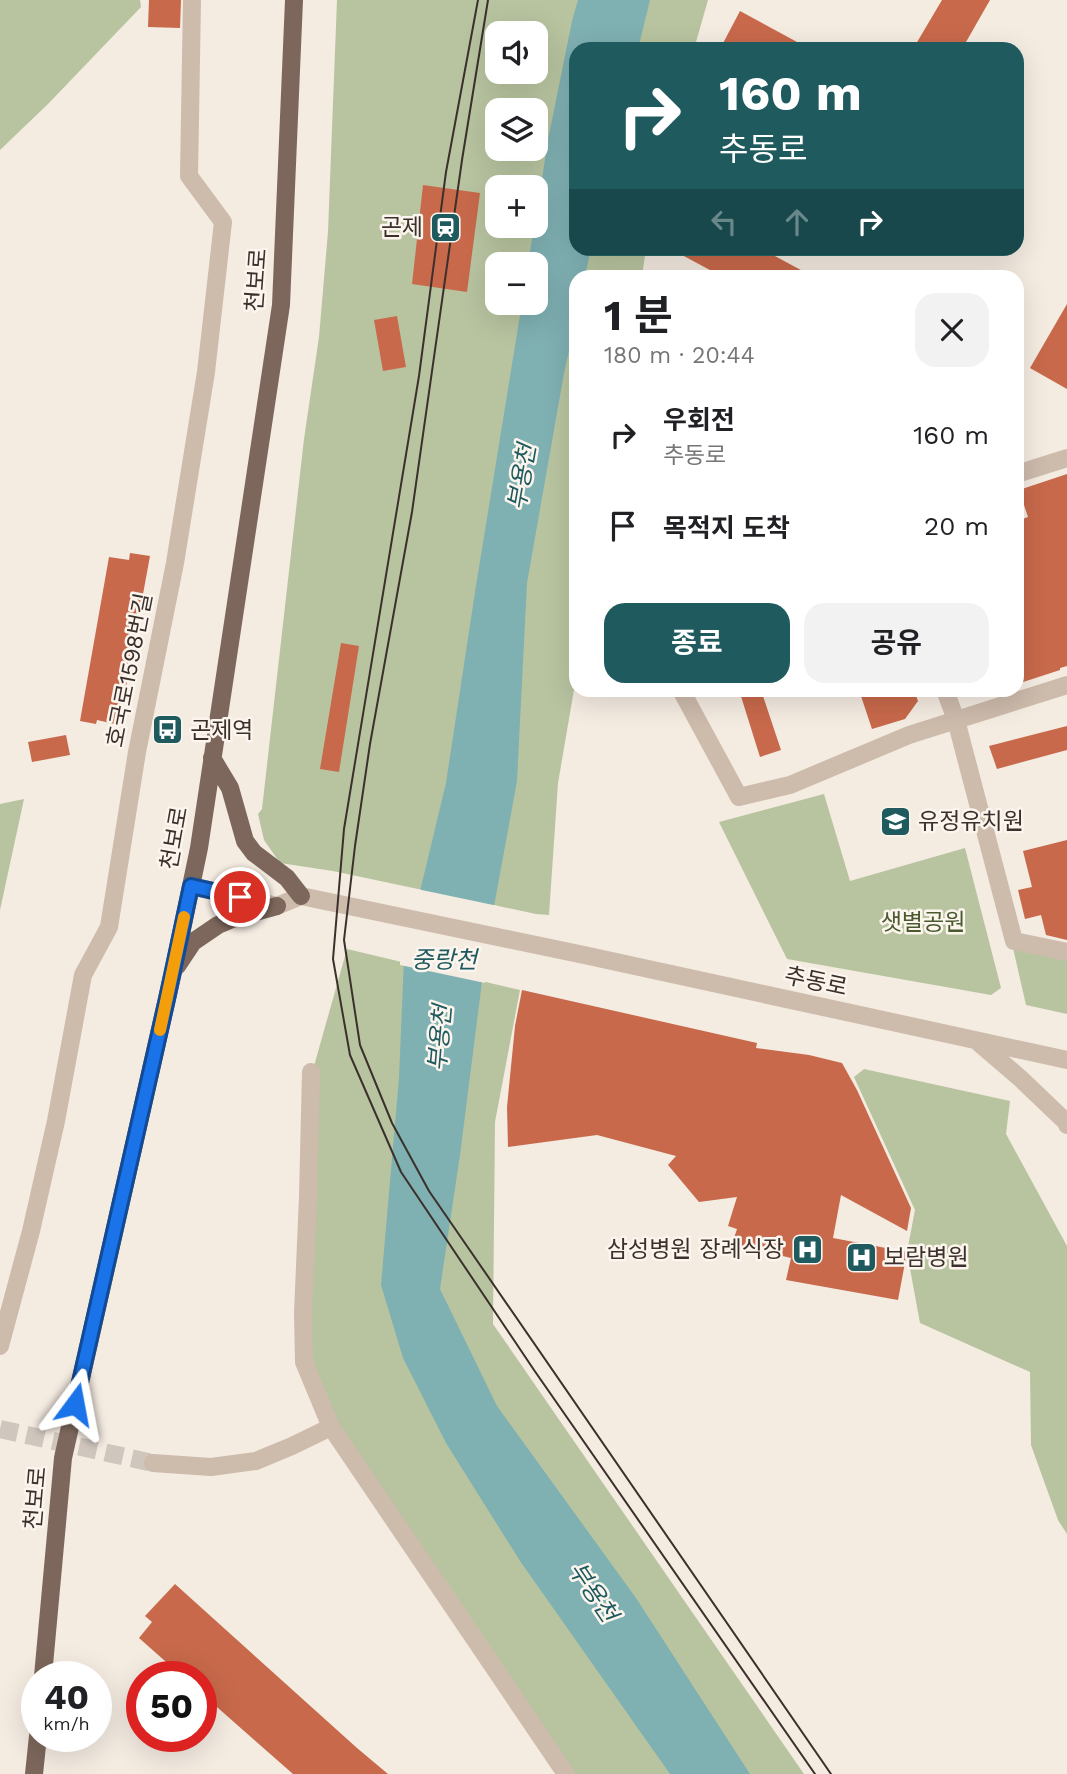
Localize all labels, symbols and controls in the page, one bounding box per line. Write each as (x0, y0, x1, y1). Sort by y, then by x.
map controls (485, 21, 548, 315)
button: sound (485, 21, 548, 84)
text: 160 m (719, 64, 862, 122)
icon: right (604, 70, 695, 161)
button: layers (485, 98, 548, 161)
text: 추동로 (719, 130, 807, 168)
button: + (485, 175, 548, 238)
icon: left (705, 203, 743, 241)
icon: ahead (778, 203, 816, 241)
icon: right (851, 203, 889, 241)
station icon: 곤제 (429, 210, 463, 244)
place label: 곤제 (381, 214, 423, 241)
street label: 천보로 (241, 247, 272, 313)
button: − (485, 252, 548, 315)
text: 1 분 (604, 291, 673, 340)
button: close (915, 293, 989, 367)
text: 180 m · 20:44 (604, 342, 755, 369)
text: 우회전 (663, 405, 735, 435)
icon: right (604, 416, 642, 454)
text: 160 m (913, 420, 989, 450)
water label: 부용천 (502, 439, 542, 512)
text: 추동로 (663, 442, 726, 469)
icon: arrive (604, 507, 642, 545)
text: 20 m (924, 511, 989, 541)
text: 목적지 도착 (663, 513, 790, 543)
street label: 호국로1598번길 (101, 591, 158, 749)
button: 종료 (604, 603, 790, 683)
button: 공유 (804, 603, 989, 683)
bus stop icon: 곤제역 (150, 713, 184, 747)
place label: 곤제역 (190, 717, 253, 744)
street label: 천보로 (156, 804, 193, 872)
school or university icon: 유정유치원 (878, 804, 912, 838)
place label: 유정유치원 (918, 808, 1024, 835)
pin (210, 867, 270, 927)
icon: arrive (221, 878, 259, 916)
park label: 샛별공원 (881, 909, 965, 936)
water label: 중랑천 (411, 946, 480, 974)
street label: 추동로 (782, 962, 850, 1001)
water label: 부용천 (423, 1001, 457, 1072)
hospital icon: 삼성병원 장례식장 (790, 1232, 824, 1266)
place label: 삼성병원 장례식장 (607, 1236, 784, 1263)
hospital icon: 보람병원 (844, 1240, 878, 1274)
place label: 보람병원 (884, 1244, 969, 1271)
position arrow (38, 1367, 112, 1441)
street label: 천보로 (19, 1465, 52, 1531)
water label: 부용천 (563, 1557, 625, 1630)
speed limit sign: 50 (126, 1661, 217, 1752)
text: 40 (44, 1676, 89, 1718)
text: km/h (43, 1713, 90, 1734)

